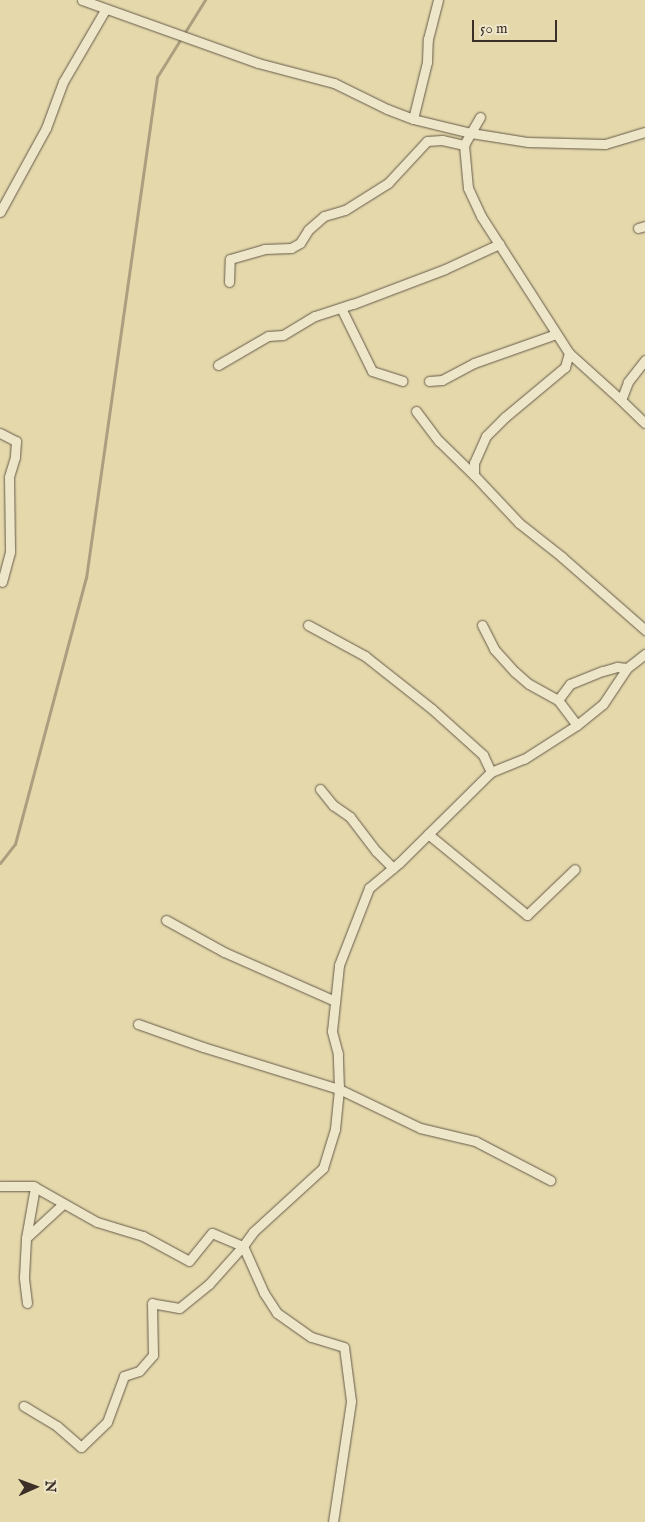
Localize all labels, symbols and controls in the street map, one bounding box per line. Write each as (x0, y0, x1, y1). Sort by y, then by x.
scale bar (475, 10, 560, 42)
text: 50 m (480, 19, 508, 38)
north arrow (10, 1462, 60, 1512)
text: N (41, 1480, 59, 1493)

